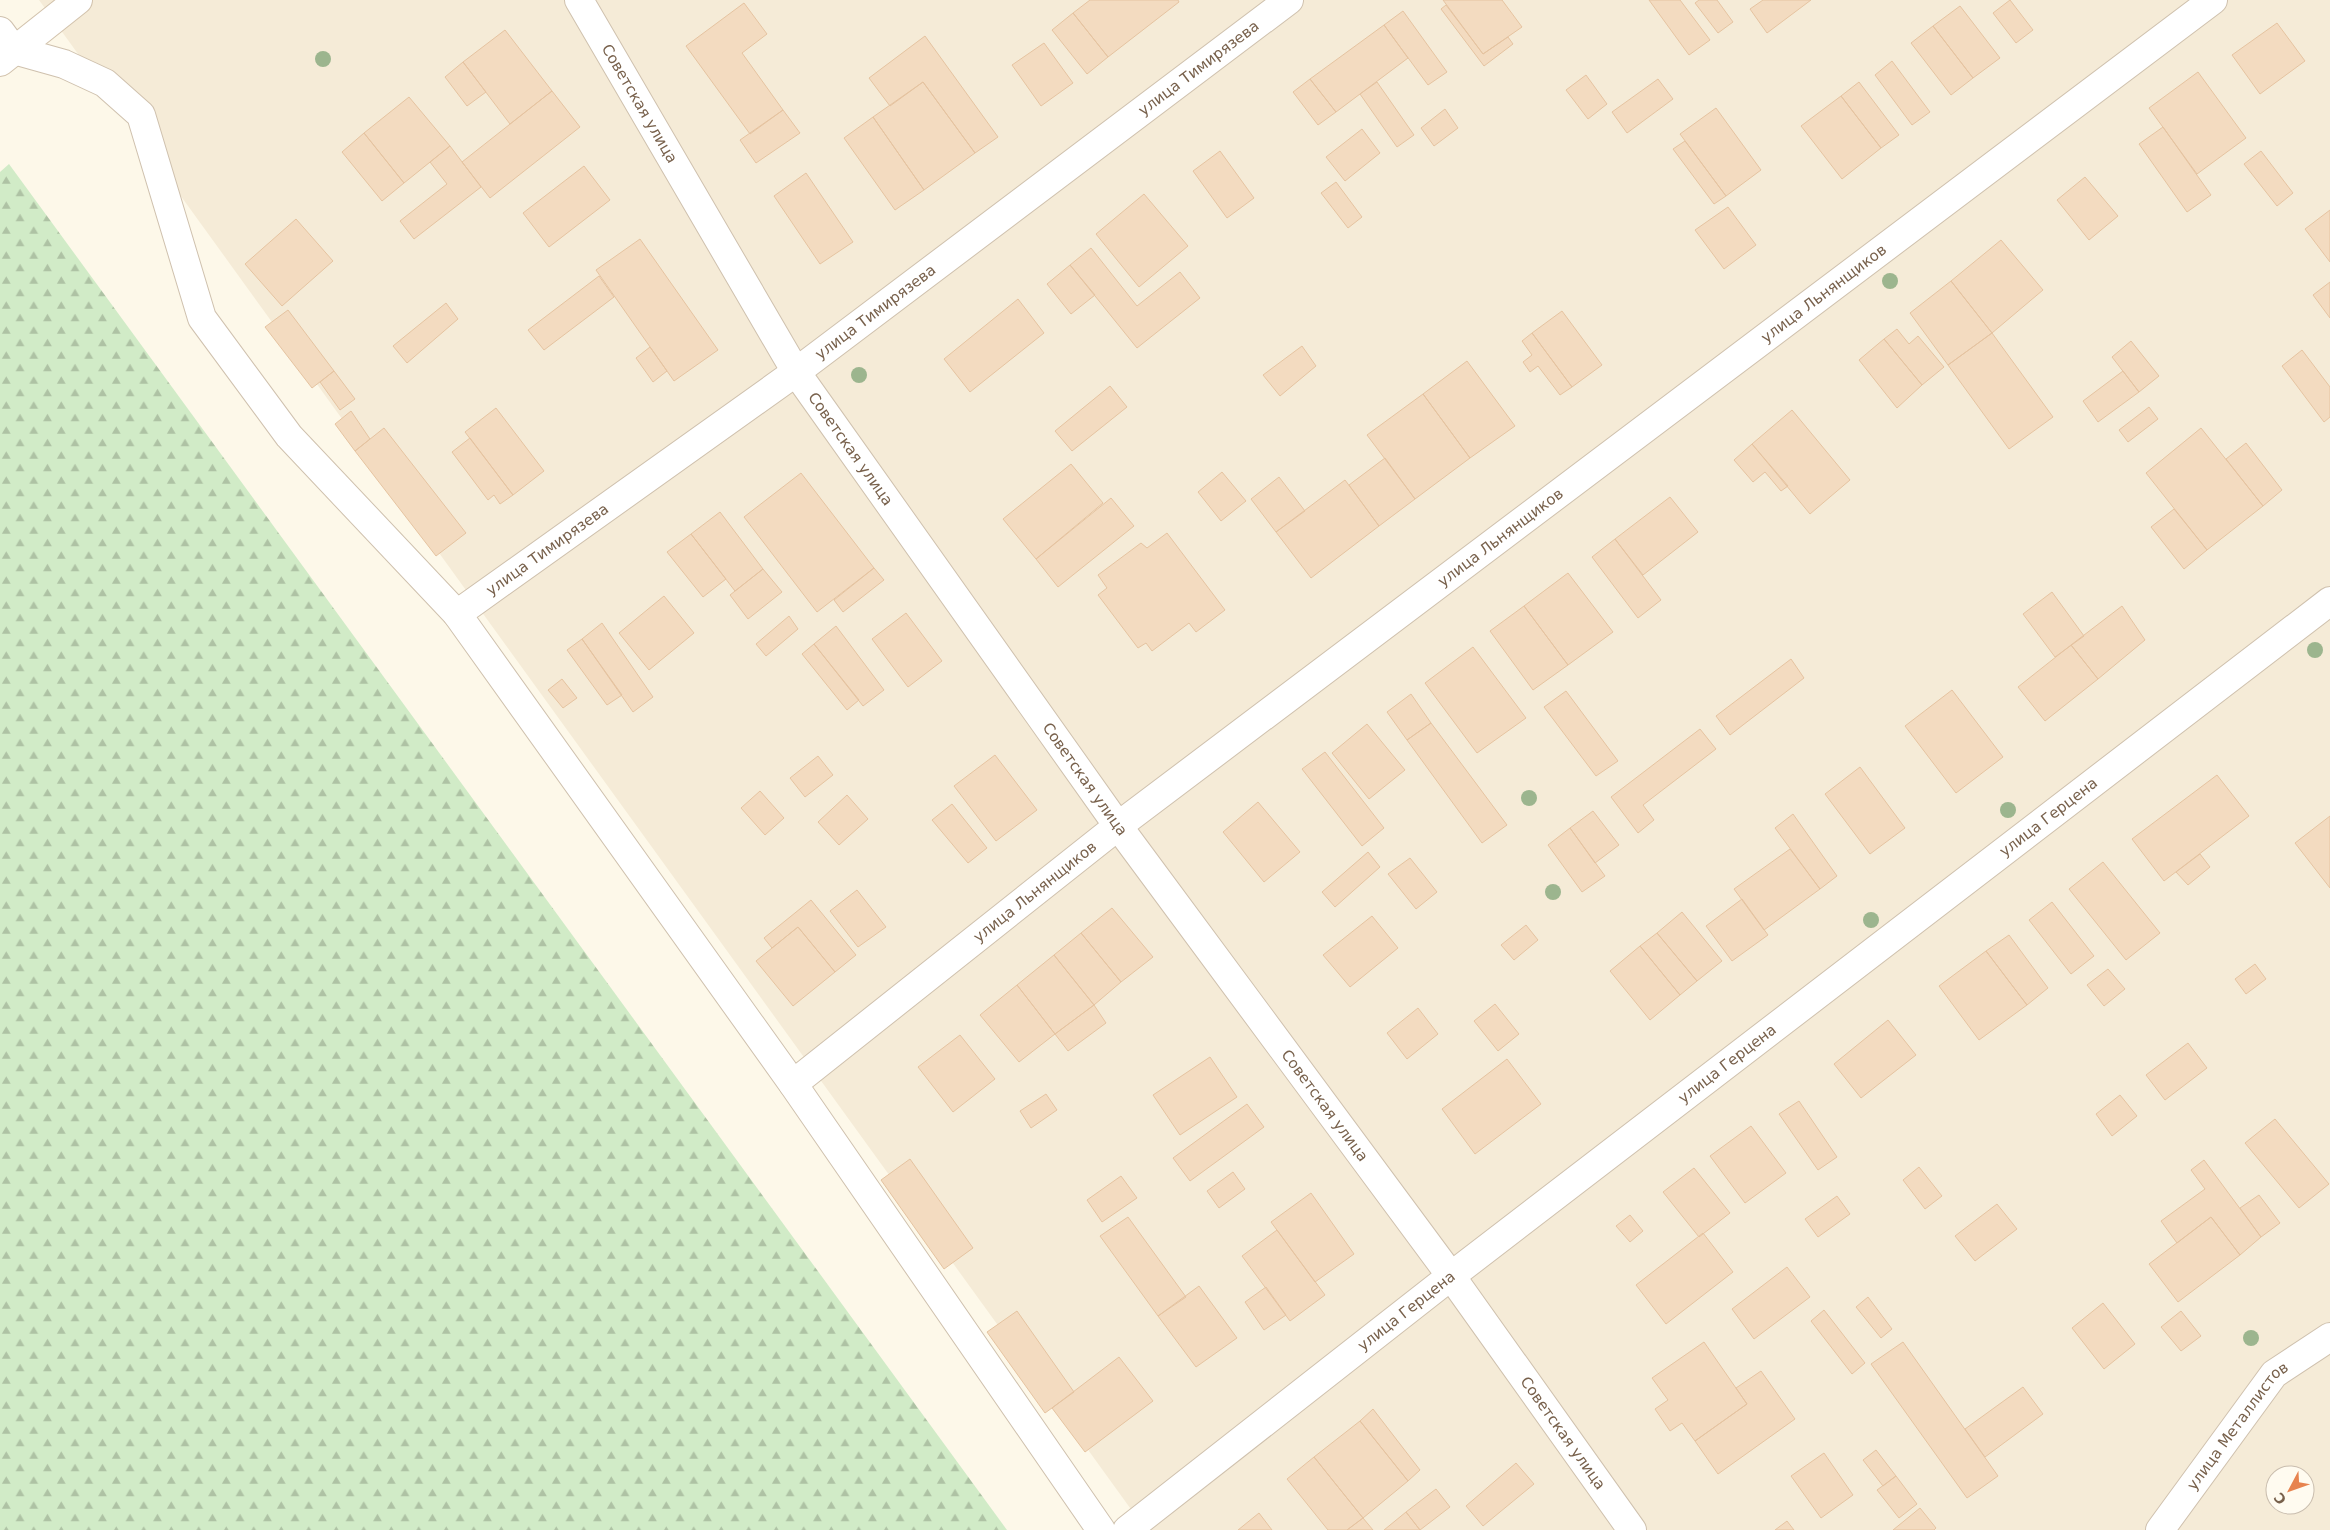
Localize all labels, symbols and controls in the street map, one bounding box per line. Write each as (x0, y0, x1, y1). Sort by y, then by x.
street label: улица Тимирязева (1135, 17, 1263, 119)
street label: Советская улица (598, 41, 681, 166)
street label: улица Льнянщиков (1758, 241, 1890, 347)
street label: улица Тимирязева (812, 261, 939, 363)
street label: Советская улица (804, 389, 897, 509)
street label: улица Льнянщиков (1434, 484, 1567, 591)
street label: улица Тимирязева (483, 500, 612, 599)
street label: Советская улица (1039, 719, 1131, 839)
street label: улица Герцена (1996, 774, 2101, 861)
street label: улица Льнянщиков (970, 838, 1100, 946)
street label: улица Герцена (1675, 1021, 1780, 1107)
street label: Советская улица (1278, 1046, 1372, 1165)
street label: улица Герцена (1354, 1267, 1459, 1355)
street label: улица Металлистов (2183, 1358, 2292, 1494)
street label: Советская улица (1517, 1373, 1609, 1493)
north arrow (2265, 1465, 2315, 1515)
text: С (2271, 1489, 2290, 1508)

